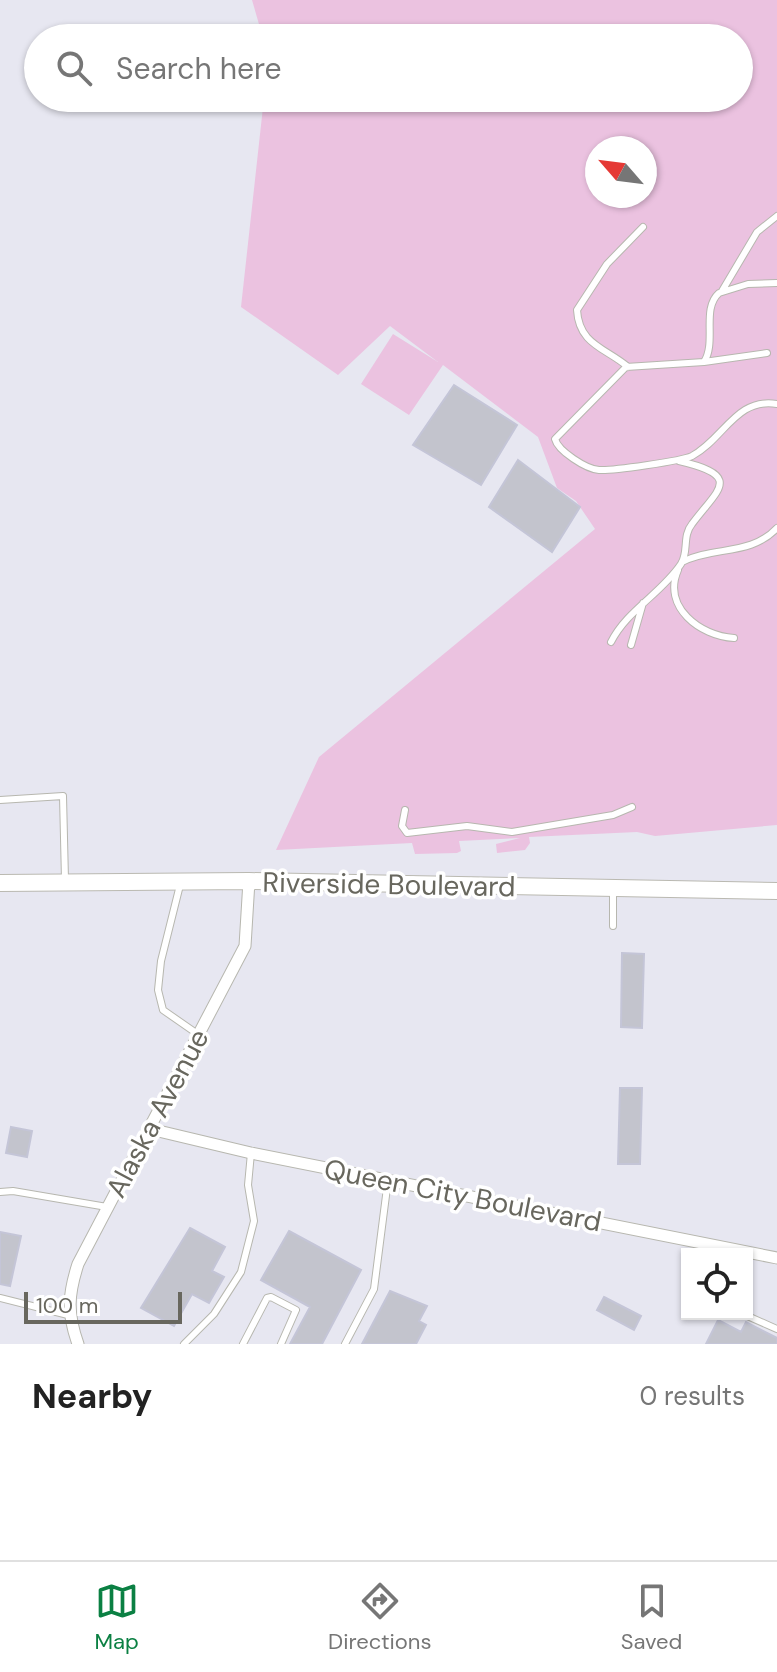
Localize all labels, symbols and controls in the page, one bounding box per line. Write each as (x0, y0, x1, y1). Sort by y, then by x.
search box (24, 24, 753, 112)
icon: search (52, 46, 96, 90)
text: Search here (116, 49, 282, 88)
north arrow (585, 136, 657, 208)
street label: Riverside Boulevard (262, 864, 516, 905)
street label: Alaska Avenue (97, 1022, 217, 1204)
street label: Queen City Boulevard (321, 1150, 605, 1241)
map controls (681, 1248, 753, 1320)
button: locate (681, 1248, 753, 1320)
scale bar (24, 1288, 182, 1324)
text: 100 m (36, 1291, 98, 1320)
text: Nearby (32, 1374, 152, 1419)
text: 0 results (639, 1379, 745, 1413)
tab: Map (95, 1579, 139, 1656)
tab: Directions (328, 1579, 432, 1656)
tab: Saved (621, 1579, 682, 1656)

